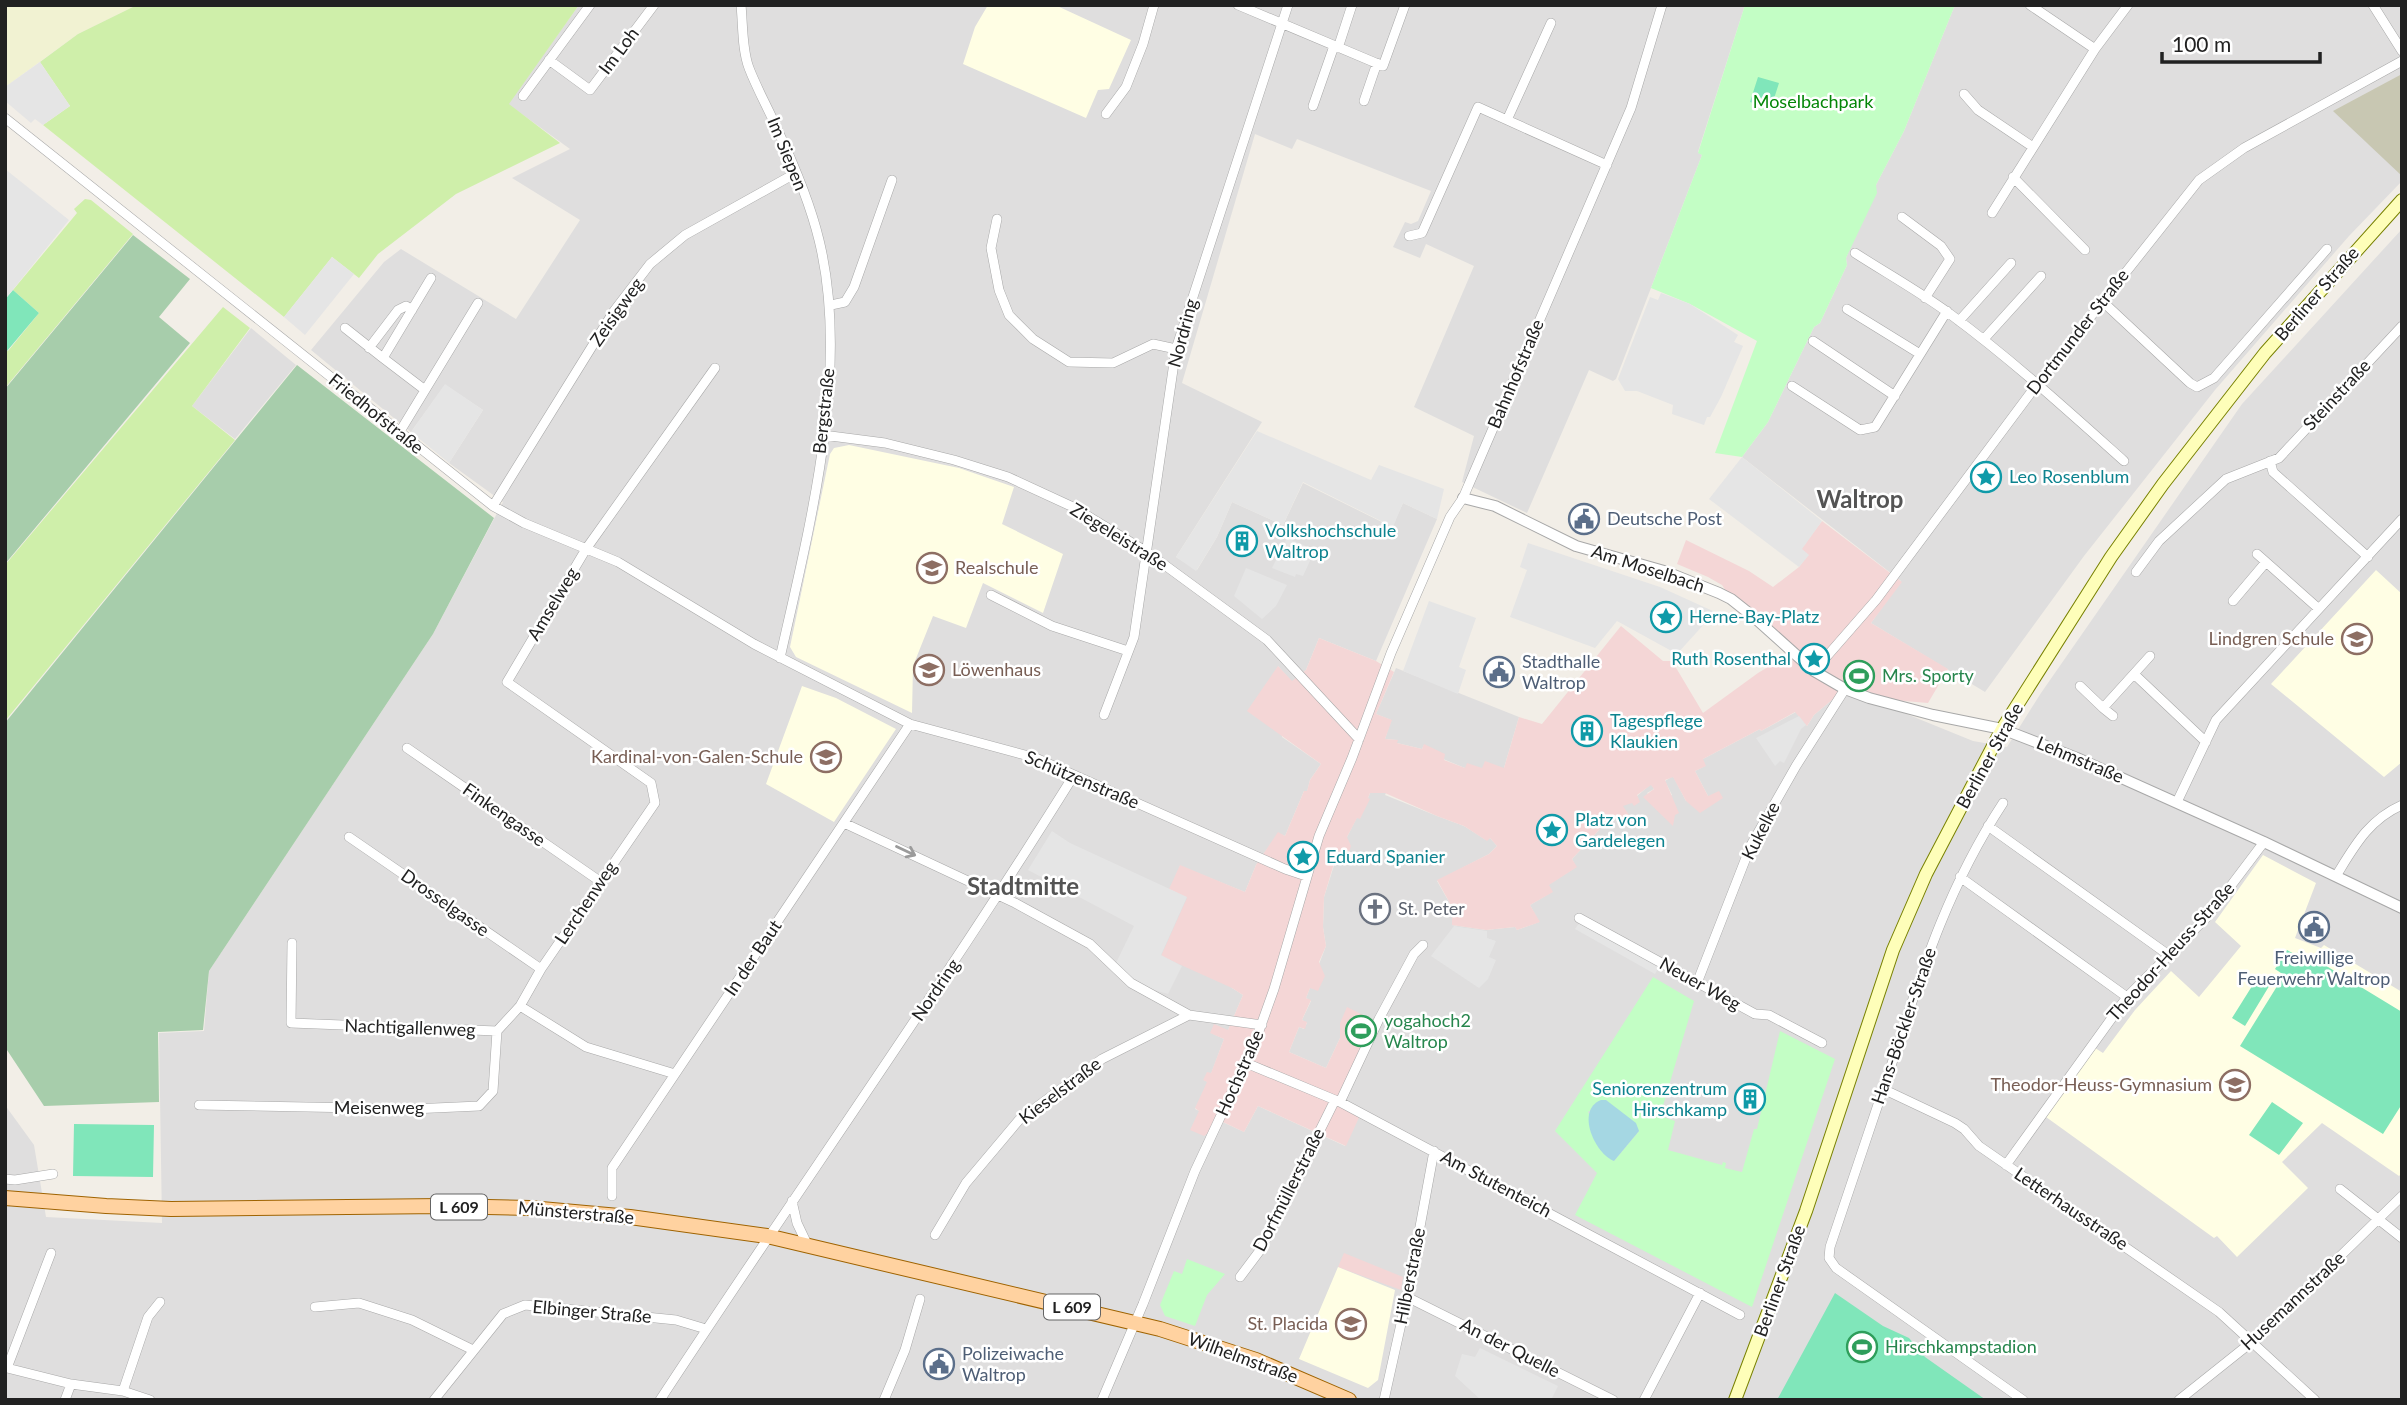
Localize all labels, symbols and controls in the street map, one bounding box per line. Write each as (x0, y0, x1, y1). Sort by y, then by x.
scale bar (2162, 21, 2320, 65)
street label: Im Loh (593, 23, 643, 78)
text: 100 m (2172, 31, 2231, 56)
park label: Moselbachpark (1753, 90, 1874, 112)
street label: Im Siepen (763, 114, 813, 194)
street label: Berliner Straße (2269, 242, 2363, 345)
street label: Dortmunder Straße (2021, 264, 2133, 398)
street label: Zeisigweg (585, 273, 648, 350)
street label: Nordring (1162, 296, 1202, 370)
street label: Bahnhofstraße (1482, 316, 1548, 431)
street label: Steinstraße (2298, 354, 2375, 434)
street label: Bergstraße (808, 367, 838, 455)
street label: Friedhofstraße (325, 368, 429, 458)
place icon: Leo Rosenblum (1969, 460, 2003, 494)
place label: Leo Rosenblum (2009, 465, 2129, 487)
district label: Waltrop (1817, 484, 1903, 513)
street label: Ziegeleistraße (1067, 497, 1172, 575)
public building icon: Deutsche Post (1567, 502, 1601, 536)
place label: Deutsche Post (1607, 507, 1722, 529)
place label: Volkshochschule Waltrop (1265, 519, 1396, 562)
building icon: Volkshochschule Waltrop (1225, 524, 1259, 558)
street label: Am Moselbach (1589, 539, 1708, 597)
school or university icon: Realschule (915, 551, 949, 585)
place label: Realschule (955, 556, 1039, 578)
street label: Amselweg (522, 563, 583, 644)
place icon: Herne-Bay-Platz (1649, 600, 1683, 634)
place label: Herne-Bay-Platz (1689, 605, 1819, 627)
school or university icon: Lindgren Schule (2340, 622, 2374, 656)
place label: Lindgren Schule (2208, 627, 2334, 649)
place icon: Ruth Rosenthal (1797, 642, 1831, 676)
place label: Ruth Rosenthal (1671, 647, 1791, 669)
place label: Stadthalle Waltrop (1522, 650, 1600, 693)
school or university icon: Löwenhaus (912, 653, 946, 687)
public building icon: Stadthalle Waltrop (1482, 655, 1516, 689)
place label: Löwenhaus (952, 658, 1041, 680)
sports icon: Mrs. Sporty (1842, 659, 1876, 693)
place label: Mrs. Sporty (1882, 664, 1975, 686)
street label: Berliner Straße (1951, 699, 2027, 812)
place label: Tagespflege Klaukien (1610, 709, 1703, 752)
building icon: Tagespflege Klaukien (1570, 714, 1604, 748)
street label: Lehmstraße (2034, 731, 2127, 787)
school or university icon: Kardinal-von-Galen-Schule (809, 740, 843, 774)
place label: Kardinal-von-Galen-Schule (591, 745, 803, 767)
street label: Schützenstraße (1022, 745, 1143, 813)
street label: Finkengasse (459, 778, 550, 851)
street label: Kukelke (1736, 798, 1784, 863)
place label: Platz von Gardelegen (1575, 808, 1665, 851)
place icon: Platz von Gardelegen (1535, 813, 1569, 847)
place icon: Eduard Spanier (1286, 840, 1320, 874)
one-way arrow (895, 845, 916, 859)
place label: Eduard Spanier (1326, 845, 1445, 867)
street label: Lerchenweg (549, 857, 621, 948)
street label: Drosselgasse (397, 864, 494, 941)
district label: Stadtmitte (967, 871, 1079, 900)
street label: Theodor-Heuss-Straße (2102, 877, 2239, 1025)
church icon: St. Peter (1358, 892, 1392, 926)
place label: St. Peter (1398, 897, 1465, 919)
public building icon: Freiwillige Feuerwehr Waltrop (2297, 910, 2331, 944)
street label: In der Baut (719, 915, 786, 1000)
street label: Hans-Böckler-Straße (1866, 944, 1940, 1107)
place label: Freiwillige Feuerwehr Waltrop (2238, 946, 2390, 989)
street label: Neuer Weg (1656, 952, 1745, 1014)
street label: Nordring (906, 954, 964, 1025)
place label: yogahoch2 Waltrop (1384, 1009, 1471, 1052)
street label: Nachtigallenweg (344, 1014, 476, 1040)
sports icon: yogahoch2 Waltrop (1344, 1014, 1378, 1048)
street label: Hochstraße (1210, 1026, 1268, 1119)
street label: Kieselstraße (1014, 1052, 1105, 1128)
school or university icon: Theodor-Heuss-Gymnasium (2218, 1068, 2252, 1102)
place label: Theodor-Heuss-Gymnasium (1990, 1073, 2212, 1095)
place label: Seniorenzentrum Hirschkamp (1592, 1077, 1727, 1120)
building icon: Seniorenzentrum Hirschkamp (1733, 1082, 1767, 1116)
street label: Meisenweg (334, 1096, 424, 1118)
street label: Dorfmüllerstraße (1248, 1124, 1329, 1255)
street label: Am Stutenteich (1437, 1145, 1556, 1221)
street label: Letterhausstraße (2010, 1162, 2133, 1254)
road number: L 609 (431, 1194, 487, 1219)
street label: Münsterstraße (517, 1196, 635, 1228)
street label: Berliner Straße (1749, 1222, 1810, 1340)
street label: Hilberstraße (1389, 1226, 1429, 1326)
street label: Husemannstraße (2236, 1246, 2349, 1354)
road number: L 609 (1044, 1294, 1100, 1320)
street label: Elbinger Straße (532, 1295, 653, 1327)
school or university icon: St. Placida (1334, 1307, 1368, 1341)
place label: St. Placida (1247, 1312, 1328, 1334)
street label: An der Quelle (1457, 1313, 1564, 1382)
street label: Wilhelmstraße (1185, 1327, 1301, 1387)
sports icon: Hirschkampstadion (1845, 1330, 1879, 1364)
place label: Hirschkampstadion (1885, 1335, 2037, 1357)
place label: Polizeiwache Waltrop (962, 1342, 1064, 1385)
public building icon: Polizeiwache Waltrop (922, 1347, 956, 1381)

